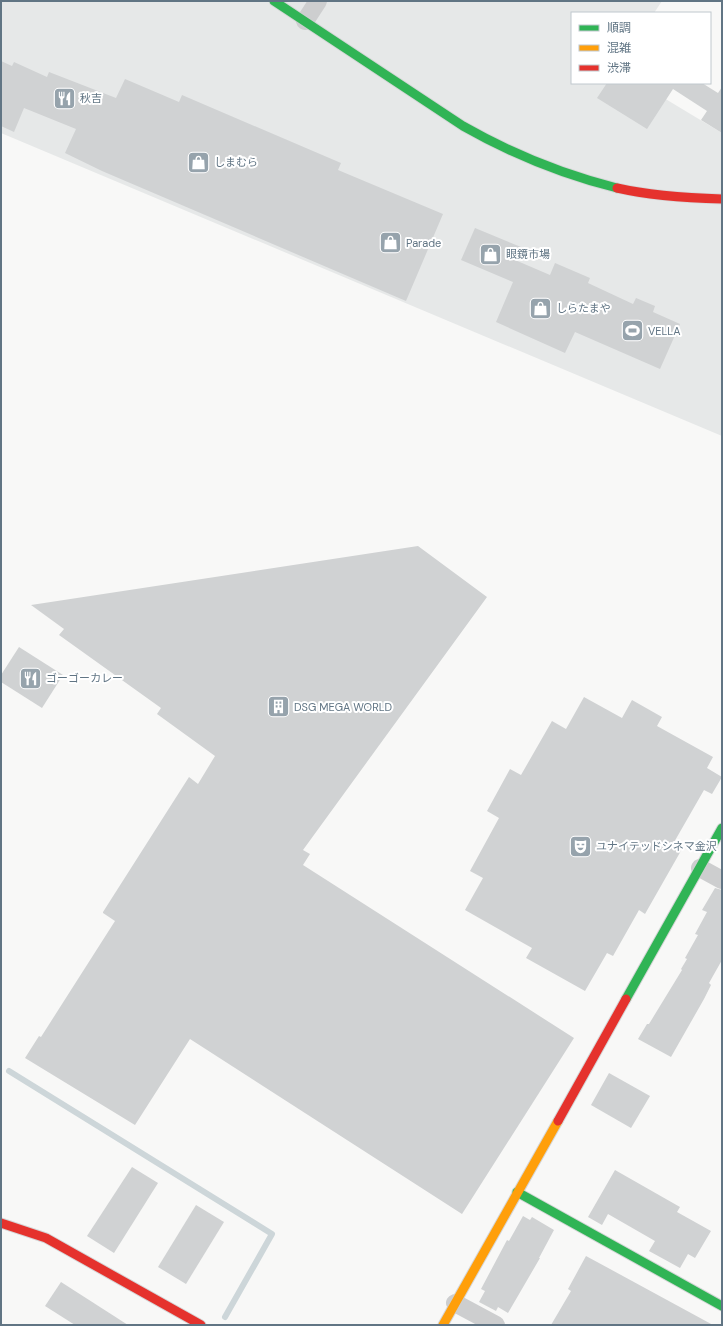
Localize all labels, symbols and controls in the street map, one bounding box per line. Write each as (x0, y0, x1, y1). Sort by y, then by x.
legend (571, 12, 711, 84)
text: 順調 (607, 20, 631, 36)
text: 混雑 (607, 40, 631, 56)
text: 渋滞 (607, 60, 631, 76)
restaurant icon: 秋吉 (51, 85, 77, 111)
place label: 秋吉 (80, 91, 102, 105)
shop icon: しまむら (186, 149, 212, 175)
place label: しまむら (214, 155, 258, 169)
shop icon: Parade (378, 230, 404, 256)
place label: Parade (406, 236, 441, 250)
shop icon: 眼鏡市場 (478, 241, 504, 267)
place label: 眼鏡市場 (506, 247, 550, 261)
shop icon: しらたまや (528, 295, 554, 321)
place label: しらたまや (556, 301, 611, 315)
sports icon: VELLA (620, 318, 646, 344)
place label: VELLA (648, 324, 680, 338)
restaurant icon: ゴーゴーカレー (17, 665, 43, 691)
place label: ゴーゴーカレー (46, 671, 123, 685)
building icon: DSG MEGA WORLD (265, 694, 291, 720)
place label: DSG MEGA WORLD (294, 700, 392, 714)
theatre icon: ユナイテッドシネマ金沢 (567, 833, 593, 859)
place label: ユナイテッドシネマ金沢 (596, 839, 717, 853)

